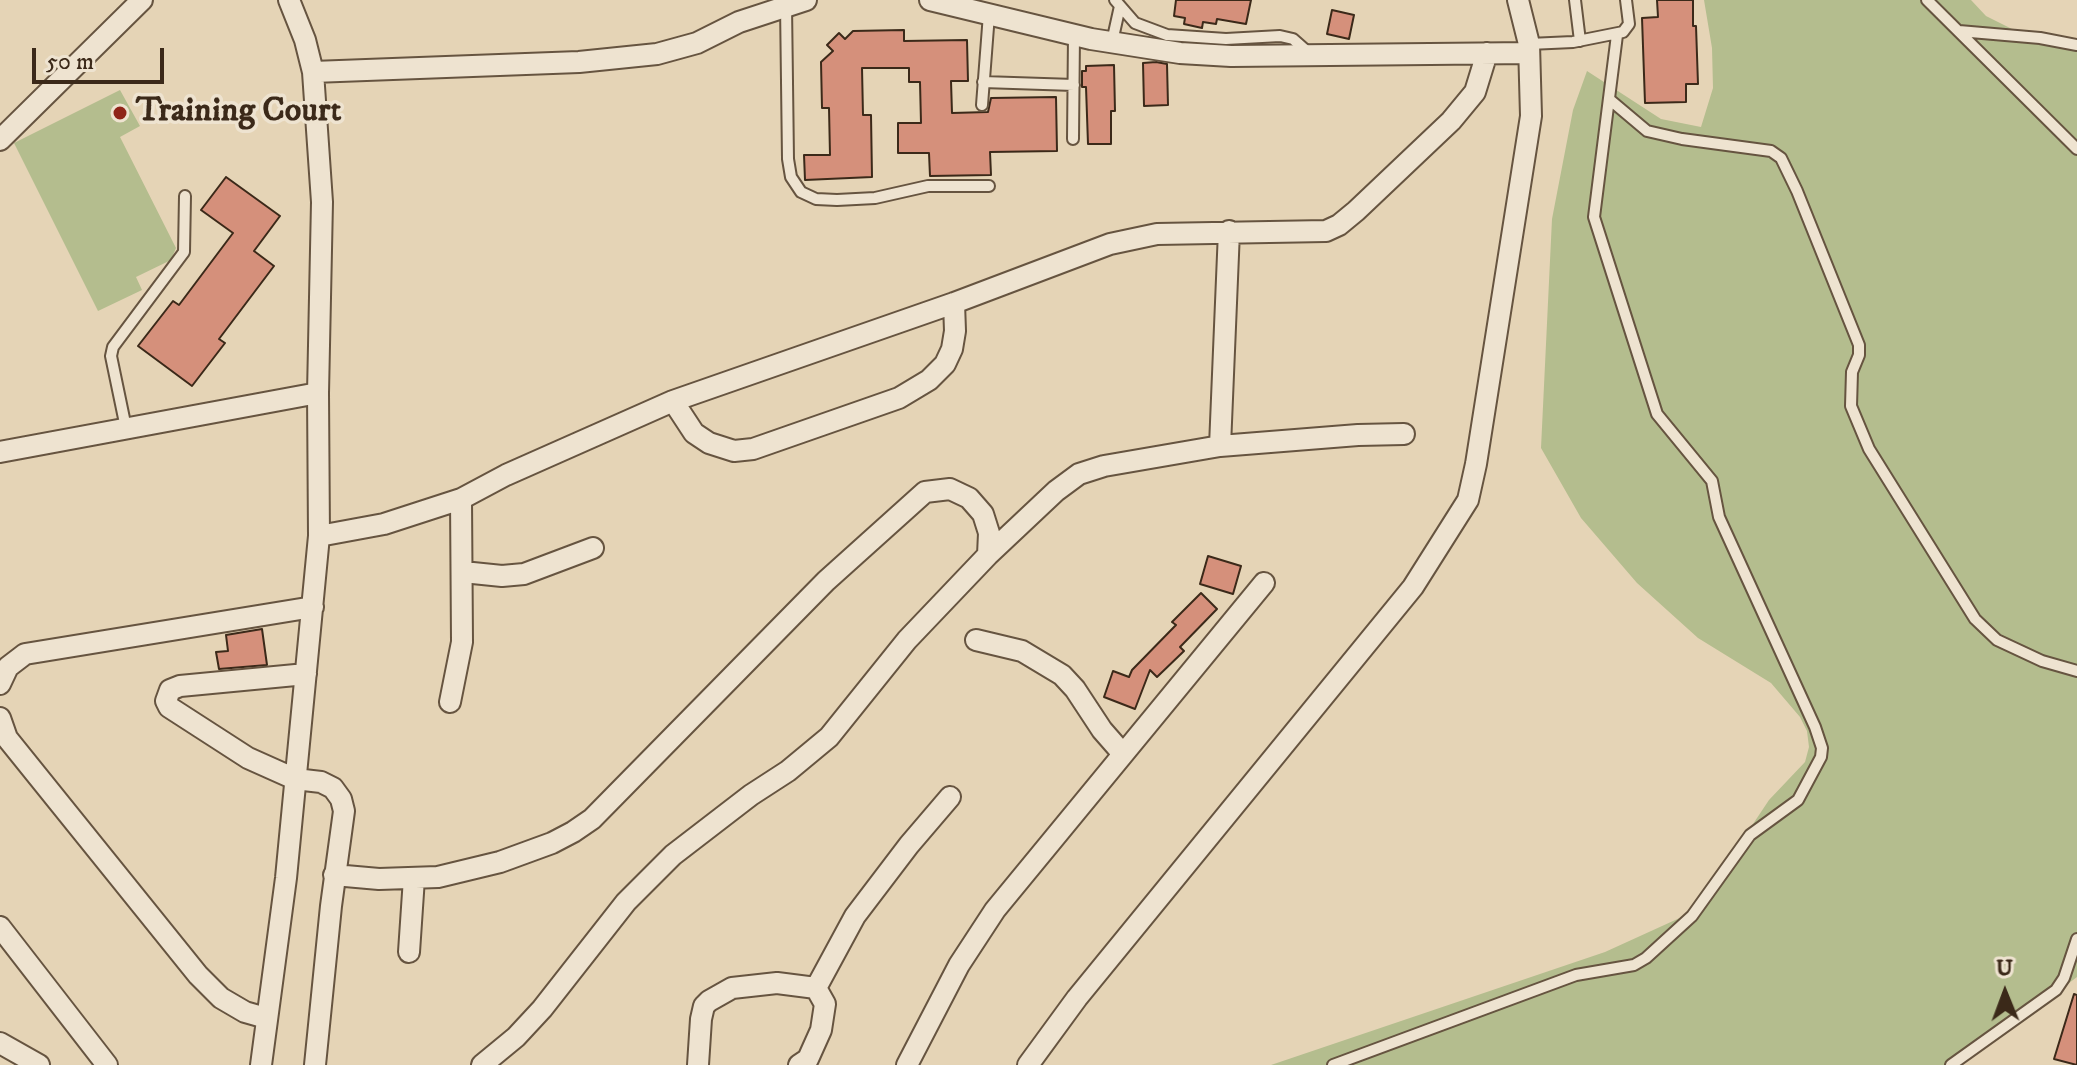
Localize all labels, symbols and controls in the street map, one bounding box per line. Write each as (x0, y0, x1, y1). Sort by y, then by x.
scale bar (36, 32, 168, 82)
text: 50 m (46, 47, 94, 77)
place label: Training Court (136, 93, 341, 133)
marker: Training Court (111, 104, 129, 122)
north arrow (1965, 953, 2045, 1033)
text: U (1996, 955, 2013, 982)

